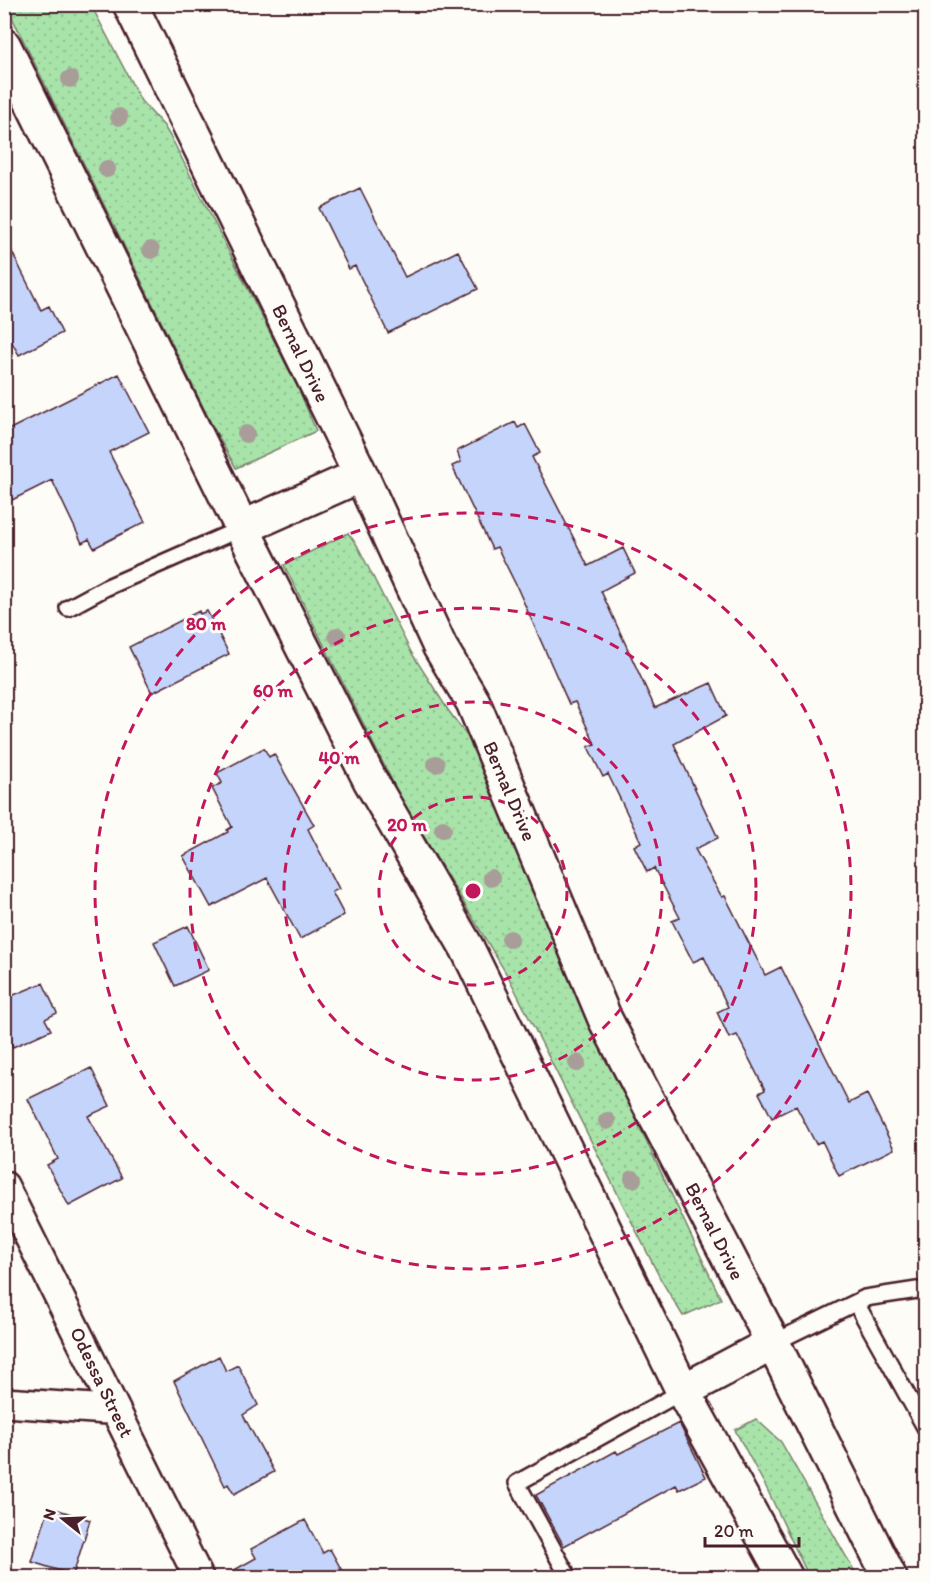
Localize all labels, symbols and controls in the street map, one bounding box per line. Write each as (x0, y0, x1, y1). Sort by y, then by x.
street label: Bernal Drive (267, 300, 335, 406)
text: 80 m (186, 613, 227, 635)
text: 60 m (253, 680, 294, 702)
street label: Bernal Drive (478, 737, 542, 845)
text: 40 m (318, 747, 360, 769)
text: 20 m (387, 814, 428, 836)
centre of rings (463, 881, 483, 901)
street label: Bernal Drive (680, 1178, 750, 1284)
street label: Odessa Street (65, 1323, 139, 1441)
north arrow (33, 1489, 93, 1549)
text: N (39, 1506, 60, 1523)
scale bar (705, 1510, 800, 1548)
text: 20 m (714, 1520, 754, 1542)

